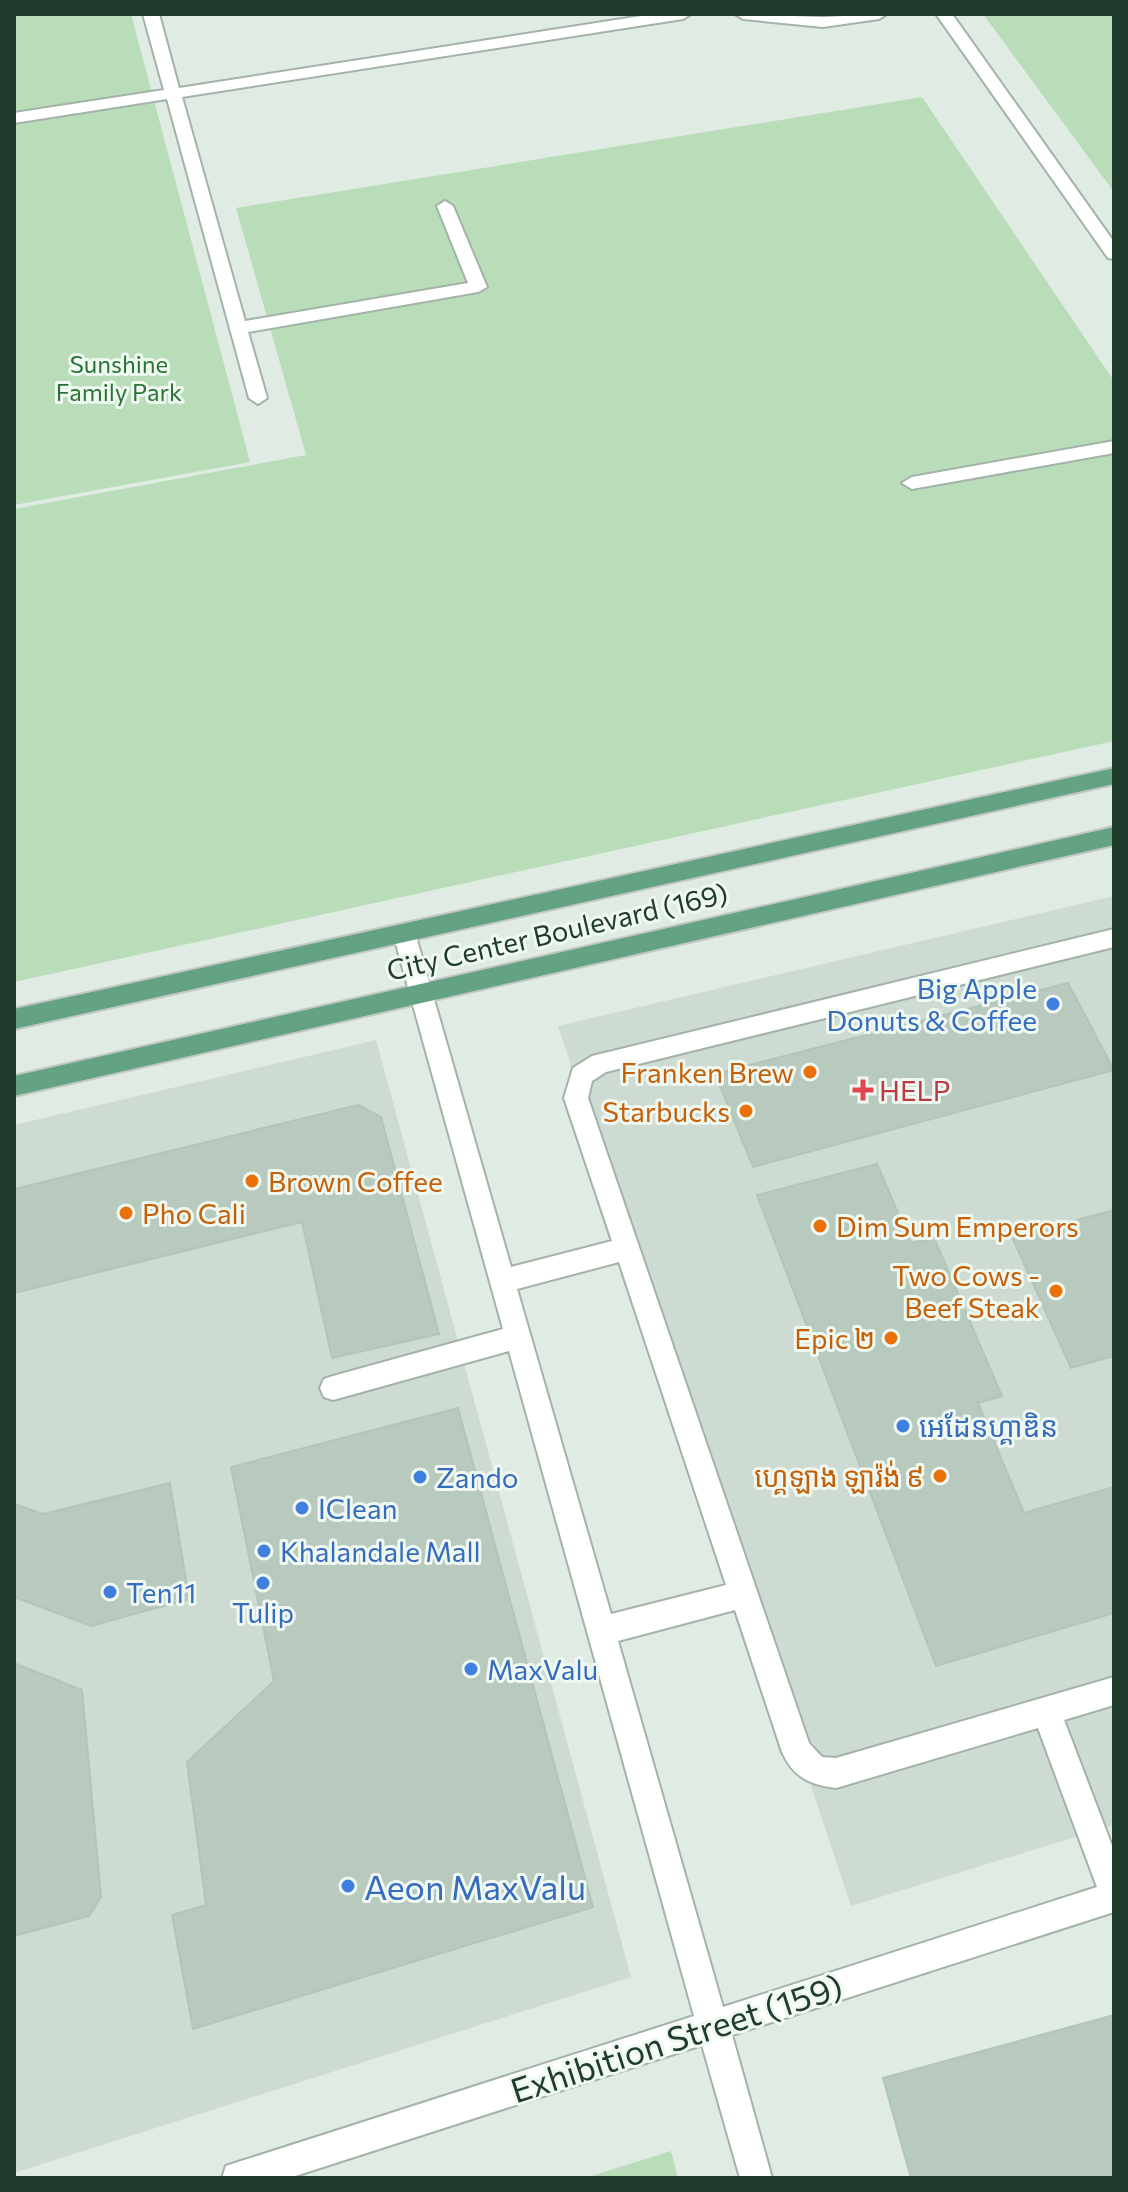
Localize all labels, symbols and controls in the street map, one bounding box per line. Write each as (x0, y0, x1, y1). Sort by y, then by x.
park label: Sunshine Family Park (56, 349, 182, 406)
street label: City Center Boulevard (169) (383, 875, 731, 987)
place label: Big Apple Donuts & Coffee (826, 971, 1037, 1037)
marker: Big Apple Donuts & Coffee (1044, 995, 1062, 1013)
place label: Franken Brew (620, 1055, 794, 1089)
marker: Franken Brew (801, 1063, 819, 1081)
place label: HELP (879, 1073, 950, 1107)
marker: HELP (854, 1081, 872, 1099)
place label: Starbucks (603, 1094, 730, 1128)
marker: Starbucks (737, 1102, 755, 1120)
place label: Brown Coffee (268, 1164, 443, 1198)
marker: Brown Coffee (243, 1172, 261, 1190)
place label: Pho Cali (142, 1196, 246, 1230)
marker: Pho Cali (117, 1204, 135, 1222)
place label: Dim Sum Emperors (836, 1209, 1079, 1243)
marker: Dim Sum Emperors (811, 1217, 829, 1235)
place label: Two Cows - Beef Steak (892, 1258, 1040, 1324)
marker: Two Cows - Beef Steak (1047, 1282, 1065, 1300)
place label: Epic ២ (794, 1321, 875, 1355)
marker: Epic ២ (882, 1329, 900, 1347)
place label: អេដែនហ្គាឌិន (919, 1409, 1058, 1445)
marker: អេដែនហ្គាឌិន (894, 1417, 912, 1435)
place label: ហ្គេឡាង ឡារ៉ង់ ៩ (754, 1459, 924, 1495)
place label: Zando (436, 1460, 518, 1494)
marker: ហ្គេឡាង ឡារ៉ង់ ៩ (931, 1467, 949, 1485)
marker: Zando (411, 1468, 429, 1486)
place label: IClean (318, 1491, 398, 1525)
marker: IClean (293, 1499, 311, 1517)
place label: Khalandale Mall (280, 1534, 481, 1568)
marker: Khalandale Mall (255, 1542, 273, 1560)
marker: Tulip (254, 1574, 272, 1592)
place label: Ten11 (126, 1575, 197, 1609)
marker: Ten11 (101, 1583, 119, 1601)
place label: Tulip (232, 1595, 294, 1629)
place label: MaxValu (487, 1652, 598, 1686)
marker: MaxValu (462, 1660, 480, 1678)
place label: Aeon MaxValu (364, 1865, 586, 1907)
marker: Aeon MaxValu (339, 1877, 357, 1895)
street label: Exhibition Street (159) (505, 1964, 847, 2110)

